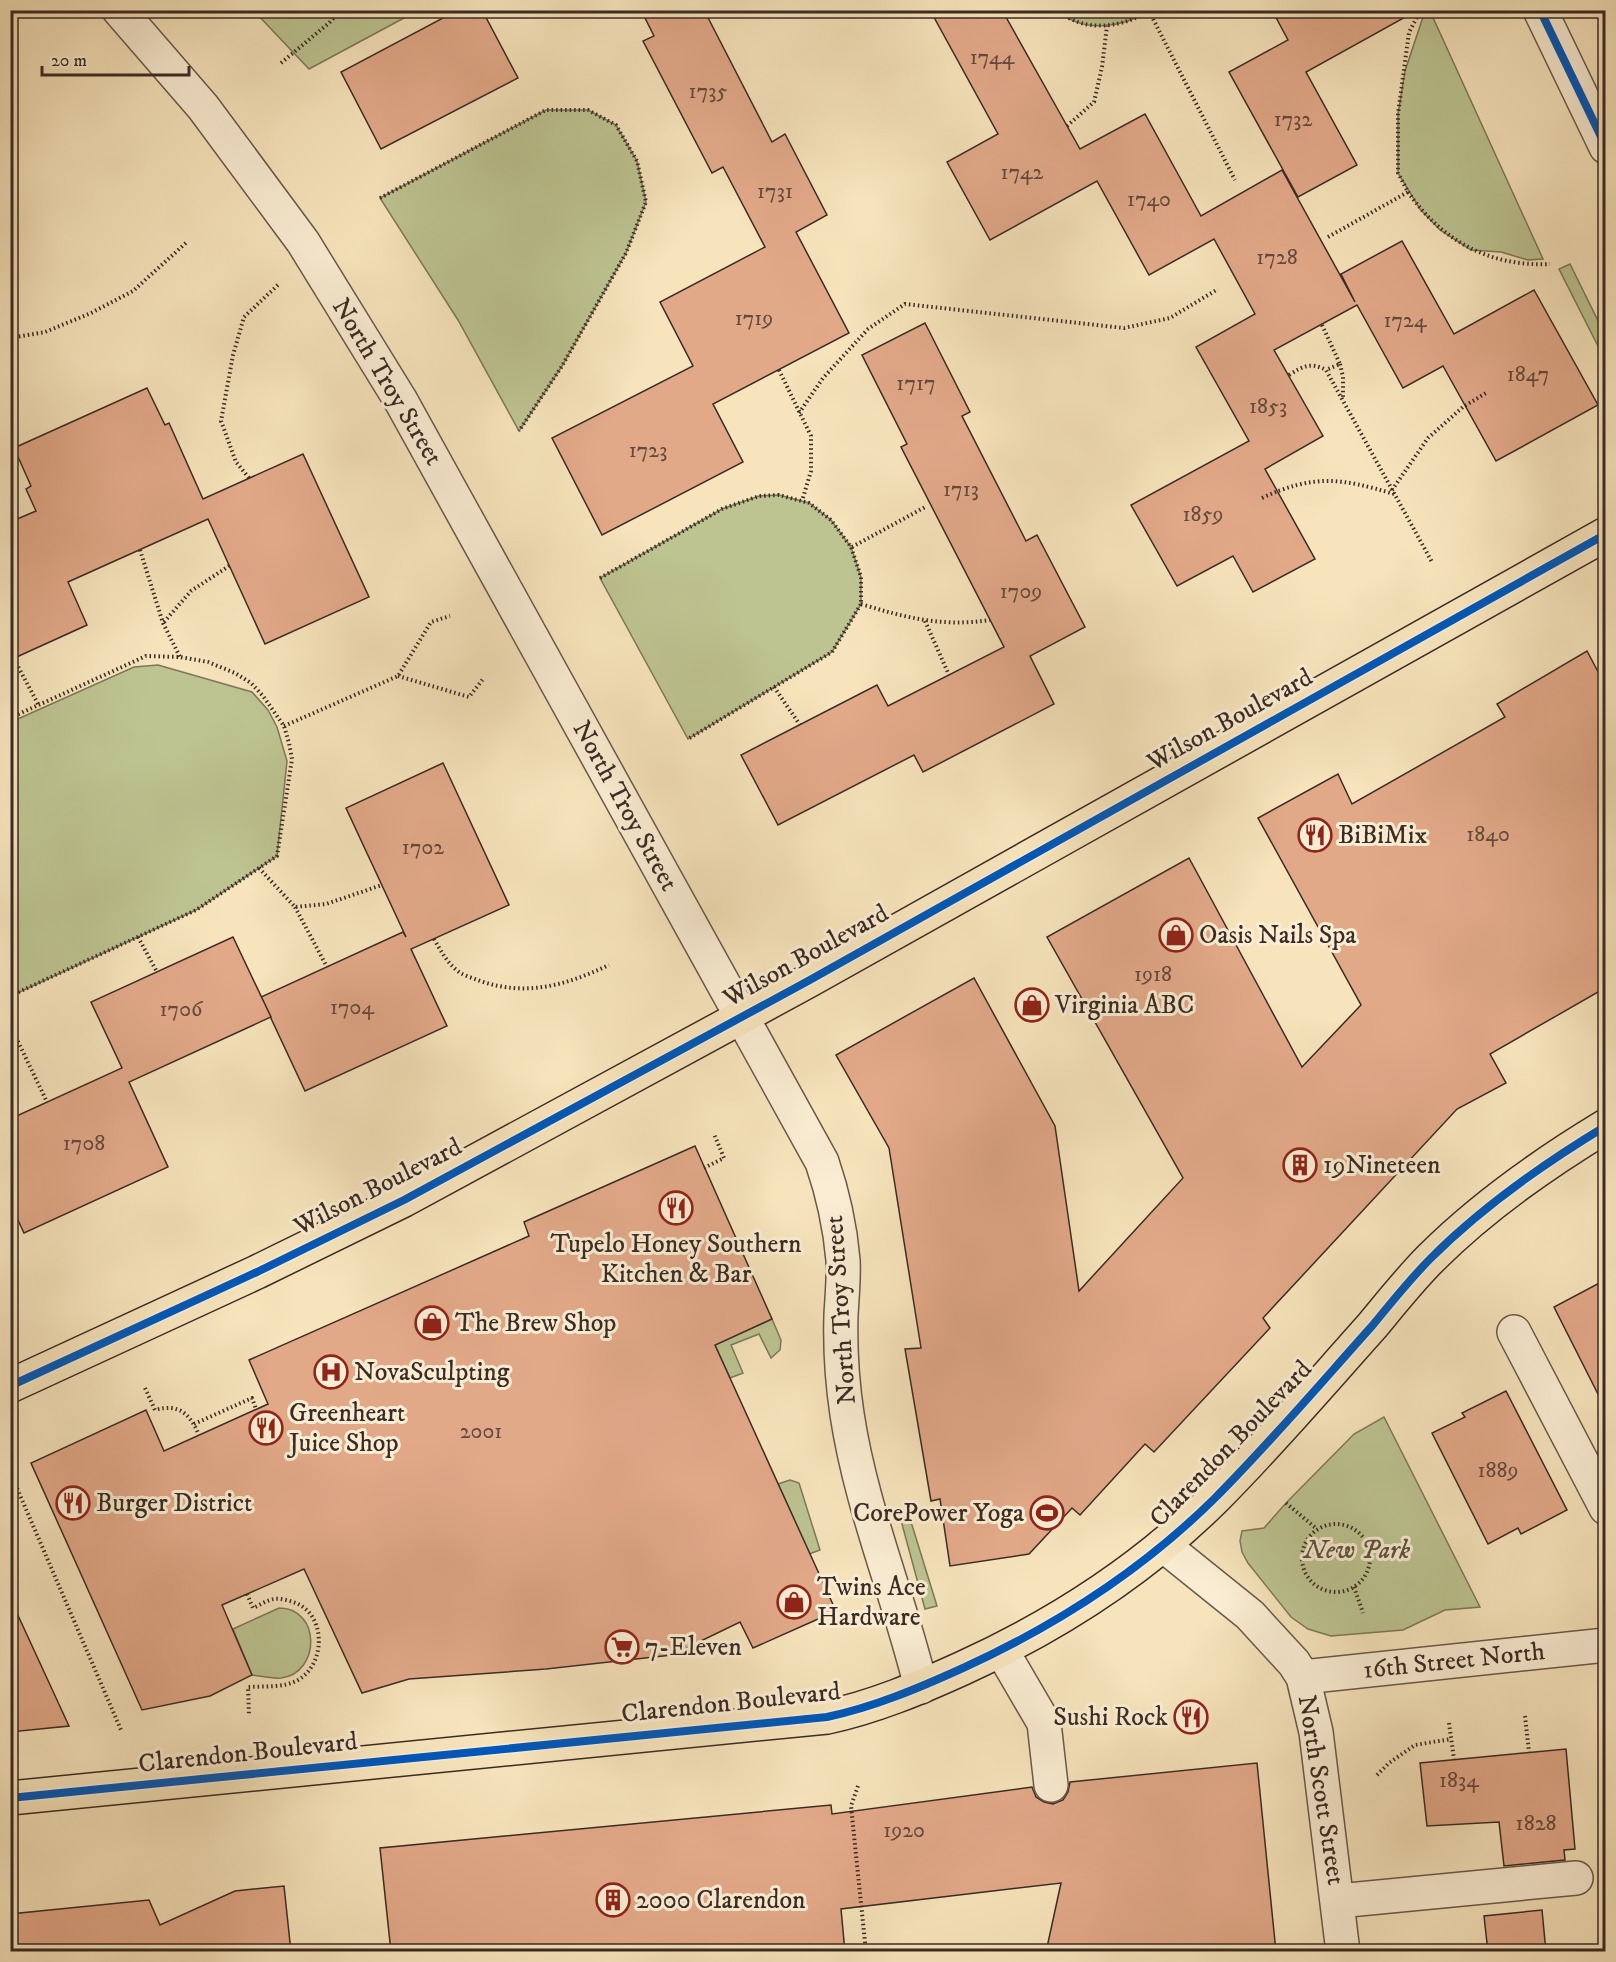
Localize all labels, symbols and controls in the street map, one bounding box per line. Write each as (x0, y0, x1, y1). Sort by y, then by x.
scale bar (42, 39, 189, 77)
house number: 1744 (970, 44, 1016, 71)
text: 20 m (51, 50, 87, 72)
house number: 1735 (689, 78, 727, 105)
house number: 1732 (1274, 106, 1313, 133)
house number: 1742 (1001, 159, 1044, 186)
house number: 1731 (757, 178, 793, 205)
house number: 1740 (1127, 186, 1171, 213)
house number: 1728 (1256, 244, 1298, 271)
street label: North Troy Street (324, 292, 450, 472)
house number: 1719 (735, 305, 773, 332)
house number: 1724 (1383, 307, 1428, 334)
house number: 1847 (1507, 361, 1549, 388)
house number: 1717 (896, 370, 936, 397)
house number: 1853 (1249, 393, 1287, 420)
house number: 1723 (629, 437, 667, 464)
house number: 1713 (943, 476, 979, 503)
house number: 1859 (1182, 501, 1224, 528)
house number: 1709 (1000, 578, 1042, 605)
street label: Wilson Boulevard (1141, 661, 1318, 780)
street label: North Troy Street (565, 715, 685, 897)
restaurant icon: BiBiMix (1297, 817, 1333, 853)
place label: BiBiMix (1338, 819, 1428, 852)
house number: 1840 (1466, 821, 1510, 848)
house number: 1702 (402, 834, 444, 861)
street label: Wilson Boulevard (717, 897, 894, 1016)
shop icon: Oasis Nails Spa (1158, 917, 1194, 953)
place label: Oasis Nails Spa (1199, 919, 1356, 952)
house number: 1918 (1134, 961, 1172, 988)
shop icon: Virginia ABC (1014, 987, 1050, 1023)
place label: Virginia ABC (1054, 989, 1194, 1022)
house number: 1704 (330, 994, 375, 1021)
house number: 1706 (160, 996, 204, 1023)
house number: 1708 (63, 1130, 105, 1157)
street label: Wilson Boulevard (288, 1131, 467, 1244)
building icon: 19Nineteen (1282, 1147, 1318, 1183)
place label: 19Nineteen (1323, 1149, 1441, 1182)
restaurant icon: Tupelo Honey Southern Kitchen & Bar (658, 1190, 694, 1226)
street label: North Troy Street (818, 1214, 864, 1406)
place label: Tupelo Honey Southern Kitchen & Bar (550, 1228, 802, 1291)
shop icon: The Brew Shop (414, 1305, 450, 1341)
place label: The Brew Shop (455, 1307, 616, 1340)
street label: Clarendon Boulevard (1143, 1353, 1319, 1535)
hospital icon: NovaSculpting (313, 1354, 349, 1390)
place label: NovaSculpting (354, 1356, 510, 1389)
place label: Greenheart Juice Shop (287, 1397, 405, 1460)
restaurant icon: Greenheart Juice Shop (248, 1410, 284, 1446)
house number: 2001 (460, 1418, 502, 1445)
house number: 1889 (1477, 1457, 1519, 1484)
restaurant icon: Burger District (55, 1485, 91, 1521)
place label: Burger District (96, 1487, 252, 1520)
sports icon: CorePower Yoga (1029, 1495, 1065, 1531)
place label: CorePower Yoga (853, 1497, 1024, 1530)
park label: New Park (1302, 1534, 1410, 1567)
place label: Twins Ace Hardware (817, 1571, 926, 1634)
shop icon: Twins Ace Hardware (776, 1584, 812, 1620)
supermarket icon: 7-Eleven (604, 1629, 640, 1665)
place label: 7-Eleven (645, 1631, 742, 1664)
street label: 16th Street North (1361, 1635, 1547, 1687)
street label: Clarendon Boulevard (620, 1675, 842, 1731)
street label: North Scott Street (1290, 1693, 1352, 1887)
restaurant icon: Sushi Rock (1173, 1699, 1209, 1735)
place label: Sushi Rock (1053, 1701, 1168, 1734)
street label: Clarendon Boulevard (137, 1725, 359, 1781)
house number: 1834 (1439, 1767, 1480, 1794)
house number: 1828 (1516, 1810, 1556, 1837)
house number: 1920 (883, 1817, 925, 1844)
building icon: 2000 Clarendon (595, 1882, 631, 1918)
place label: 2000 Clarendon (636, 1884, 806, 1917)

